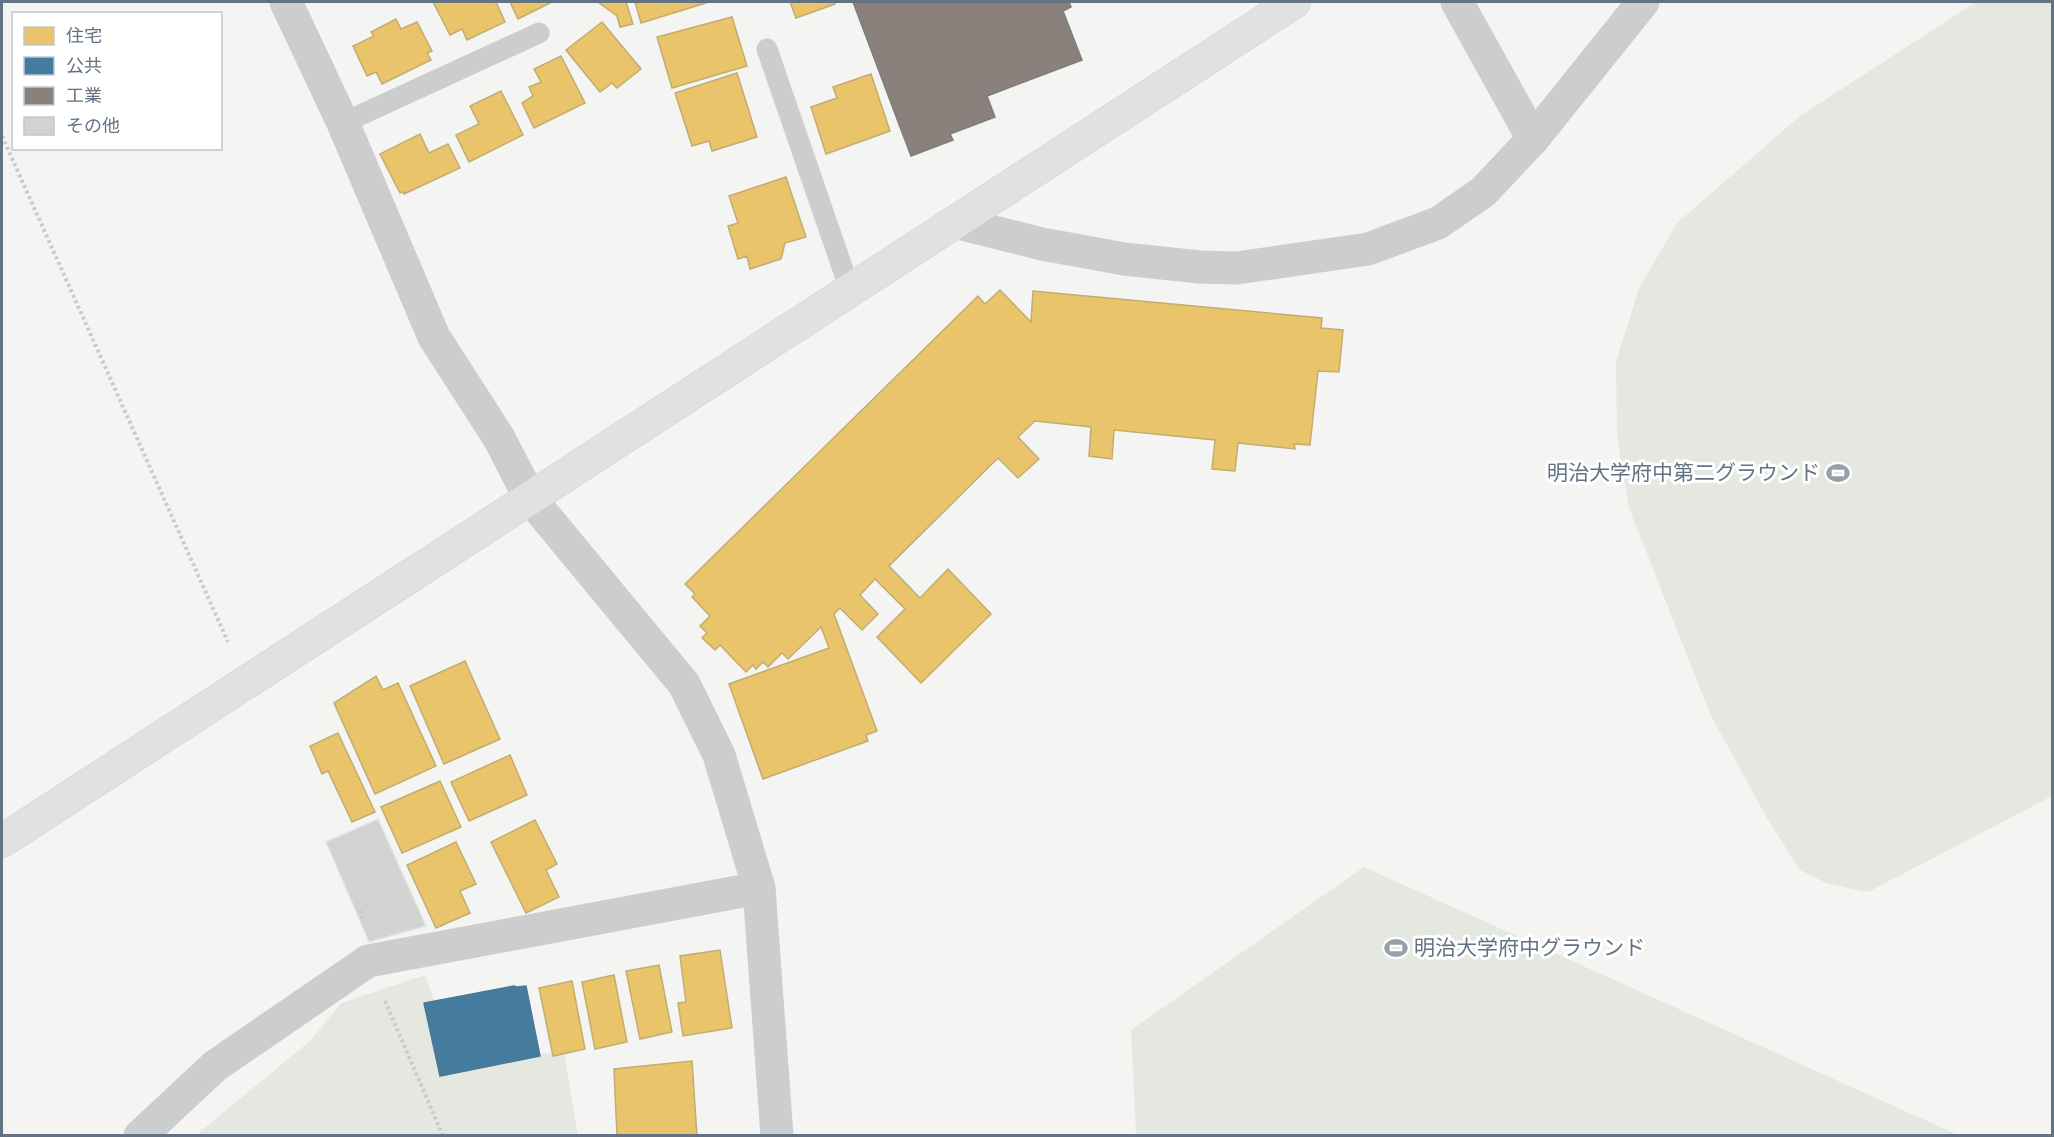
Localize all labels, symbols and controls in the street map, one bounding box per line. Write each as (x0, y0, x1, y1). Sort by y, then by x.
legend (12, 12, 222, 150)
text: 住宅 (66, 24, 102, 46)
text: 公共 (66, 54, 102, 76)
text: 工業 (66, 84, 102, 106)
text: その他 (66, 114, 120, 136)
place label: 明治大学府中第二グラウンド (1547, 459, 1820, 484)
sports icon: 明治大学府中第二グラウンド (1825, 460, 1851, 486)
place label: 明治大学府中グラウンド (1414, 934, 1645, 959)
sports icon: 明治大学府中グラウンド (1383, 935, 1409, 961)

